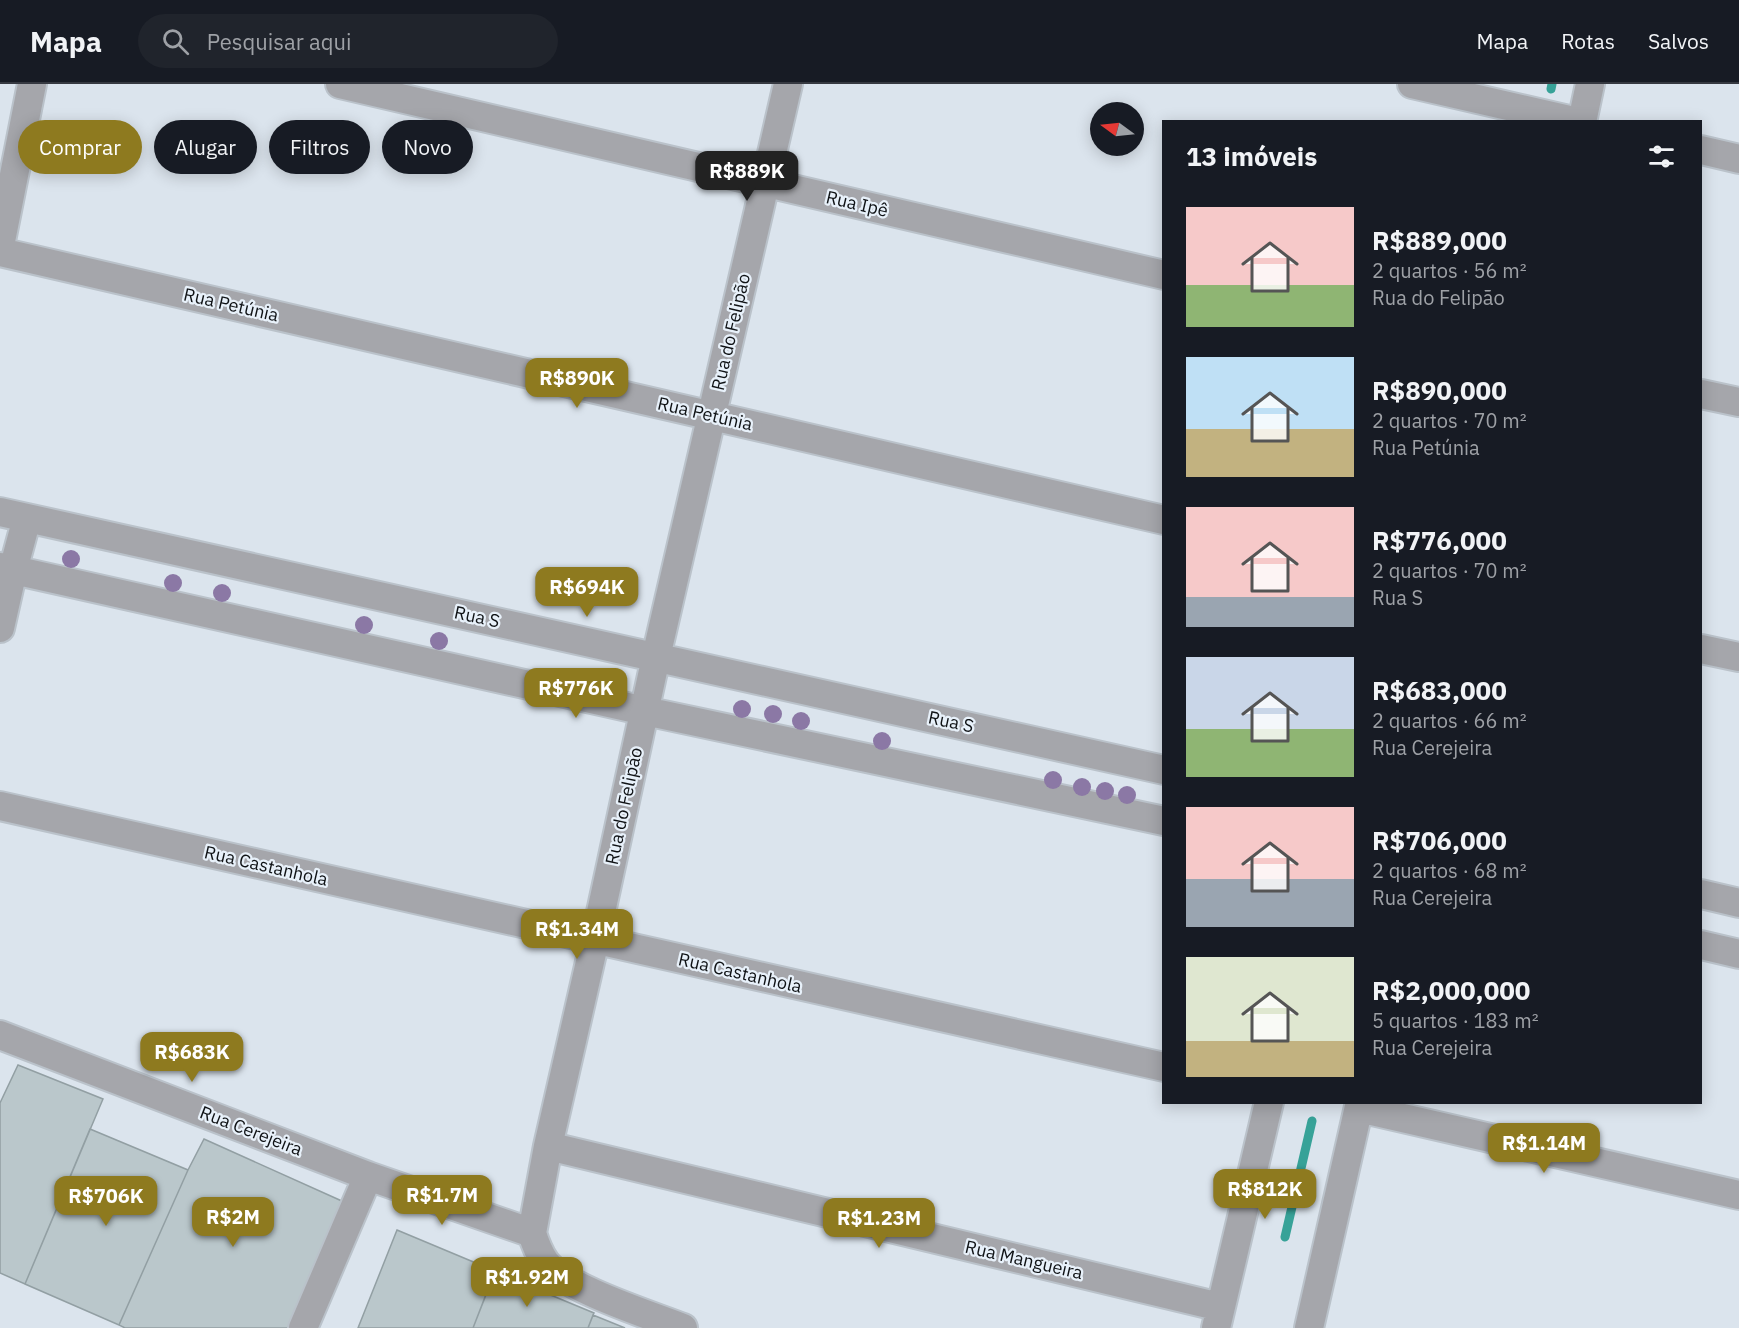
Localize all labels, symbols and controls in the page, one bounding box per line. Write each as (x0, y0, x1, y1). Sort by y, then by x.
search box (138, 14, 558, 68)
text: Mapa (30, 23, 102, 60)
icon: search (159, 25, 192, 58)
text: Pesquisar aqui (207, 27, 352, 56)
text: Mapa (1477, 27, 1528, 55)
text: Rotas (1561, 27, 1615, 55)
text: Salvos (1648, 27, 1709, 55)
north arrow (1090, 102, 1144, 156)
map controls (1090, 102, 1144, 156)
chip: Comprar (18, 120, 142, 174)
chip: Alugar (154, 120, 257, 174)
chip: Filtros (269, 120, 370, 174)
chip: Novo (382, 120, 473, 174)
text: 13 imóveis (1186, 139, 1317, 173)
icon: filters (1645, 140, 1678, 173)
pin: R$889K (698, 151, 796, 202)
text: R$889K (709, 157, 785, 184)
street label: Rua Ipê (824, 185, 891, 222)
text: R$889,000 (1372, 223, 1507, 257)
icon: home (1234, 231, 1306, 303)
text: 2 quartos · 56 m² (1372, 257, 1527, 284)
street label: Rua do Felipão (706, 271, 755, 393)
street label: Rua Petúnia (181, 282, 281, 327)
text: Rua do Felipão (1372, 284, 1505, 311)
pin: R$890K (528, 358, 626, 409)
text: R$890K (539, 364, 615, 391)
text: R$890,000 (1372, 373, 1507, 407)
icon: home (1234, 381, 1306, 453)
street label: Rua Petúnia (655, 391, 755, 436)
text: 2 quartos · 70 m² (1372, 407, 1527, 434)
text: Rua Petúnia (1372, 434, 1480, 461)
text: R$776,000 (1372, 523, 1507, 557)
icon: home (1234, 531, 1306, 603)
text: 2 quartos · 70 m² (1372, 557, 1527, 584)
pin: R$694K (538, 567, 636, 618)
text: R$694K (549, 573, 625, 600)
text: Rua S (1372, 584, 1423, 611)
street label: Rua S (452, 600, 502, 633)
pin: R$776K (527, 668, 625, 719)
text: R$683,000 (1372, 673, 1507, 707)
text: R$776K (538, 674, 614, 701)
icon: home (1234, 681, 1306, 753)
street label: Rua S (926, 705, 976, 738)
text: 2 quartos · 66 m² (1372, 707, 1527, 734)
text: Rua Cerejeira (1372, 734, 1492, 761)
street label: Rua do Felipão (600, 745, 647, 867)
text: R$706,000 (1372, 823, 1507, 857)
icon: home (1234, 831, 1306, 903)
street label: Rua Castanhola (202, 840, 330, 891)
text: 2 quartos · 68 m² (1372, 857, 1527, 884)
text: Rua Cerejeira (1372, 884, 1492, 911)
pin: R$1.34M (522, 909, 632, 960)
text: R$1.34M (535, 915, 619, 942)
street label: Rua Castanhola (676, 947, 804, 998)
text: R$2,000,000 (1372, 973, 1530, 1007)
icon: home (1234, 981, 1306, 1053)
text: 5 quartos · 183 m² (1372, 1007, 1539, 1034)
pin: R$683K (143, 1032, 241, 1083)
text: Rua Cerejeira (1372, 1034, 1492, 1061)
text: R$683K (154, 1038, 230, 1065)
street label: Rua Cerejeira (197, 1100, 306, 1161)
pin: R$1.14M (1489, 1123, 1599, 1174)
text: R$1.14M (1502, 1129, 1586, 1156)
pin: R$812K (1216, 1169, 1314, 1220)
pin: R$1.7M (393, 1175, 491, 1226)
text: R$812K (1227, 1175, 1303, 1202)
pin: R$706K (57, 1176, 155, 1227)
text: R$1.7M (406, 1181, 478, 1208)
text: R$706K (68, 1182, 144, 1209)
pin: R$2M (197, 1197, 269, 1248)
pin: R$1.23M (824, 1198, 934, 1249)
text: R$2M (206, 1203, 260, 1230)
text: R$1.23M (837, 1204, 921, 1231)
street label: Rua Mangueira (963, 1235, 1086, 1284)
pin: R$1.92M (472, 1257, 582, 1308)
text: R$1.92M (485, 1263, 569, 1290)

